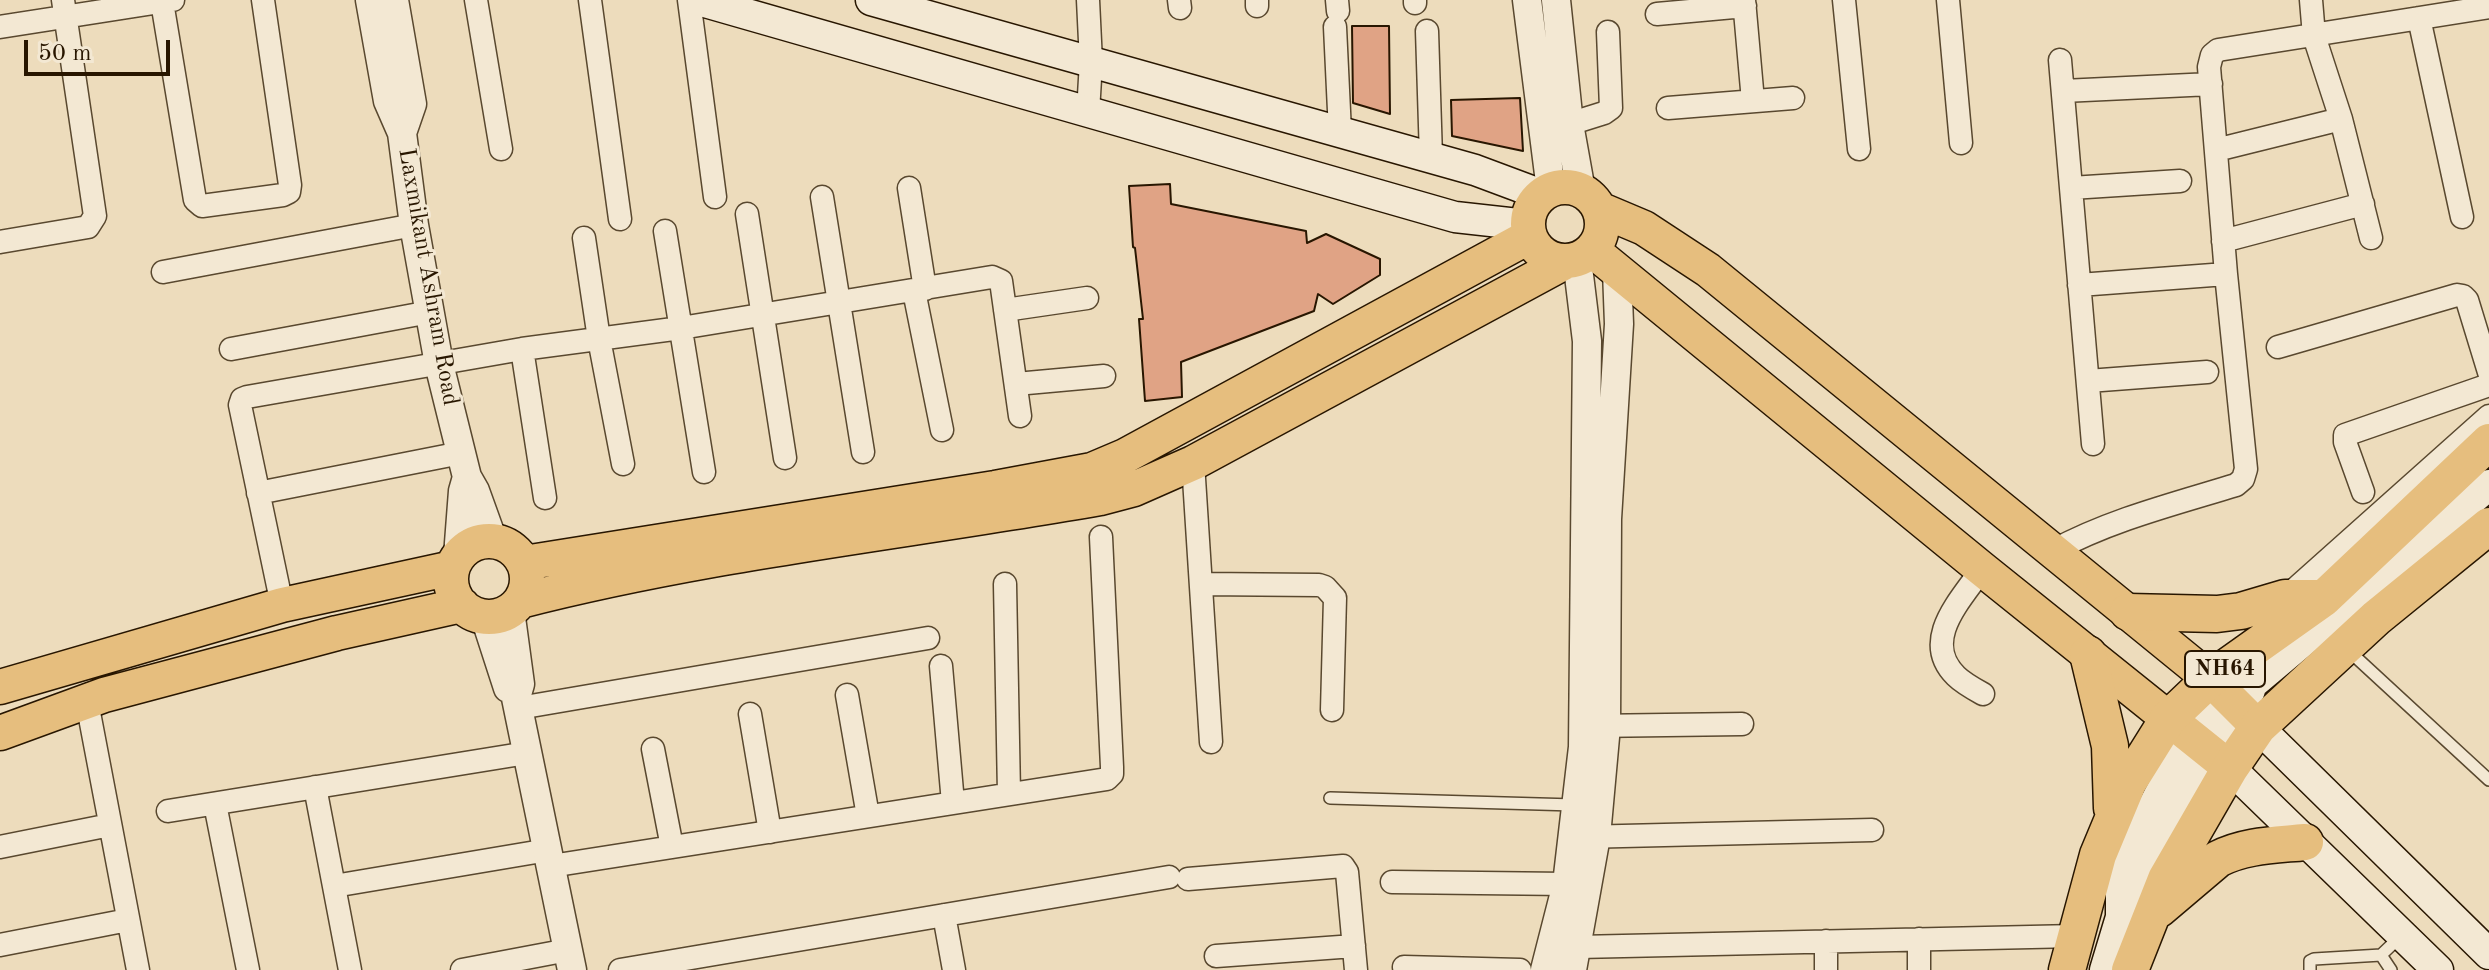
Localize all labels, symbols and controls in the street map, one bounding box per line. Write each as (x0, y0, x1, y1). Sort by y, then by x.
scale bar (28, 24, 174, 74)
text: 50 m (38, 42, 92, 66)
street label: Laxmikant Ashram Road (391, 146, 465, 408)
road number: NH64 (2185, 651, 2265, 687)

